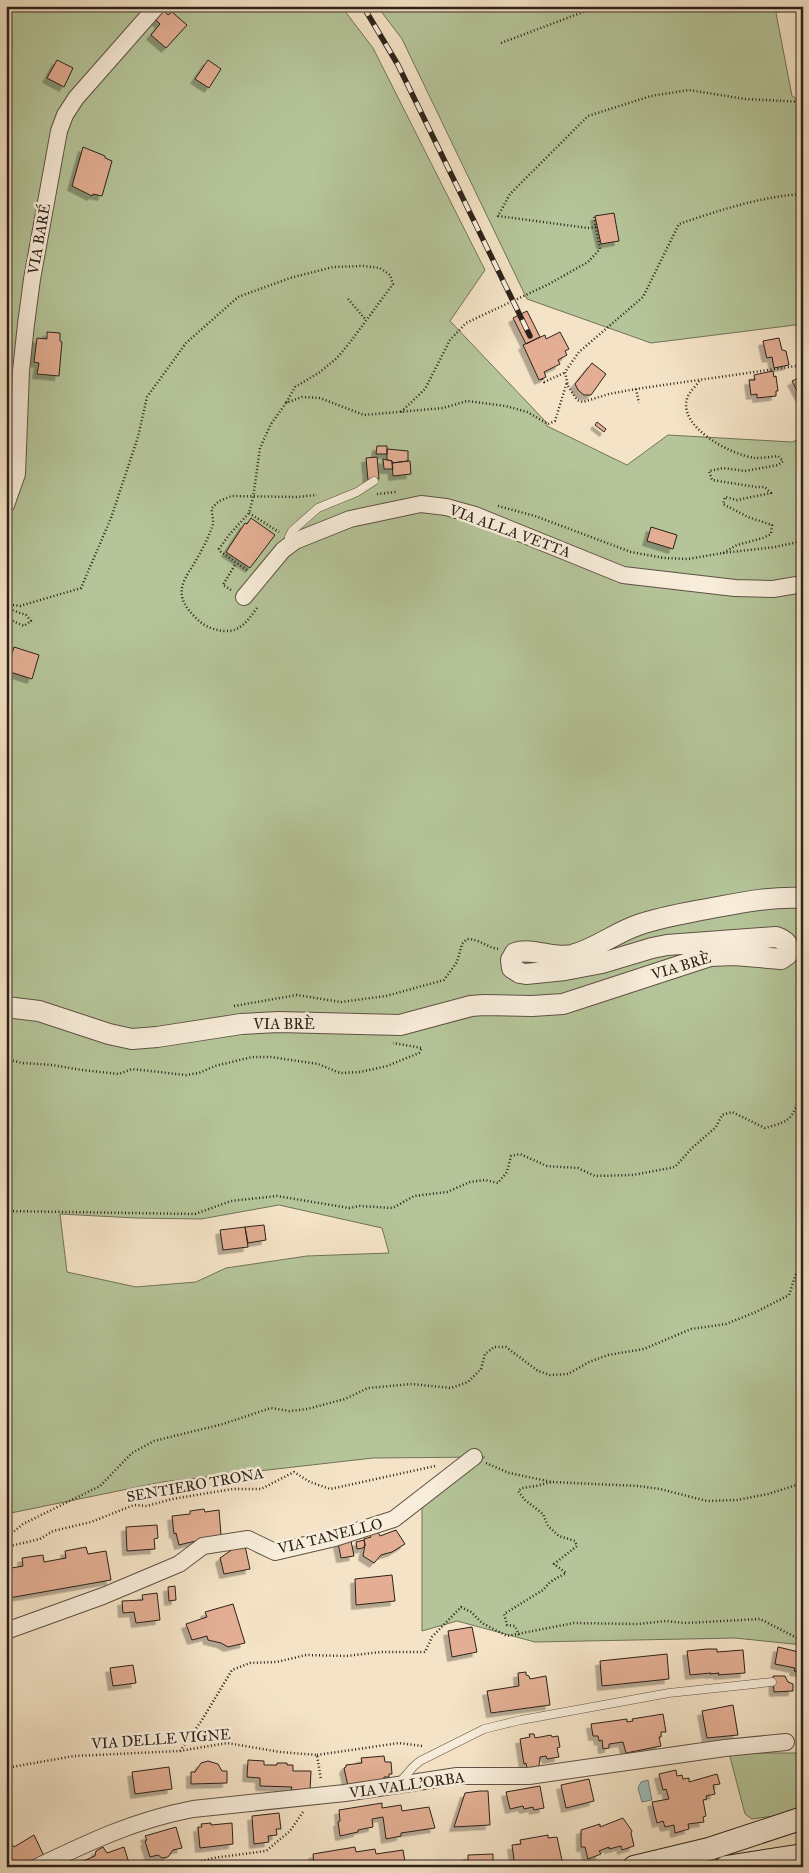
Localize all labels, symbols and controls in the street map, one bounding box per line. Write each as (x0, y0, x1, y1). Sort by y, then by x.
street label: VIA BARÉ (23, 202, 54, 277)
street label: VIA ALLA VETTA (446, 500, 573, 561)
street label: VIA BRÈ (648, 947, 713, 984)
street label: VIA BRÈ (252, 1014, 315, 1033)
street label: SENTIERO TRONA (125, 1464, 265, 1506)
street label: VIA TANELLO (275, 1514, 384, 1558)
street label: VIA DELLE VIGNE (90, 1725, 232, 1753)
street label: VIA VALL'ORBA (347, 1768, 466, 1802)

